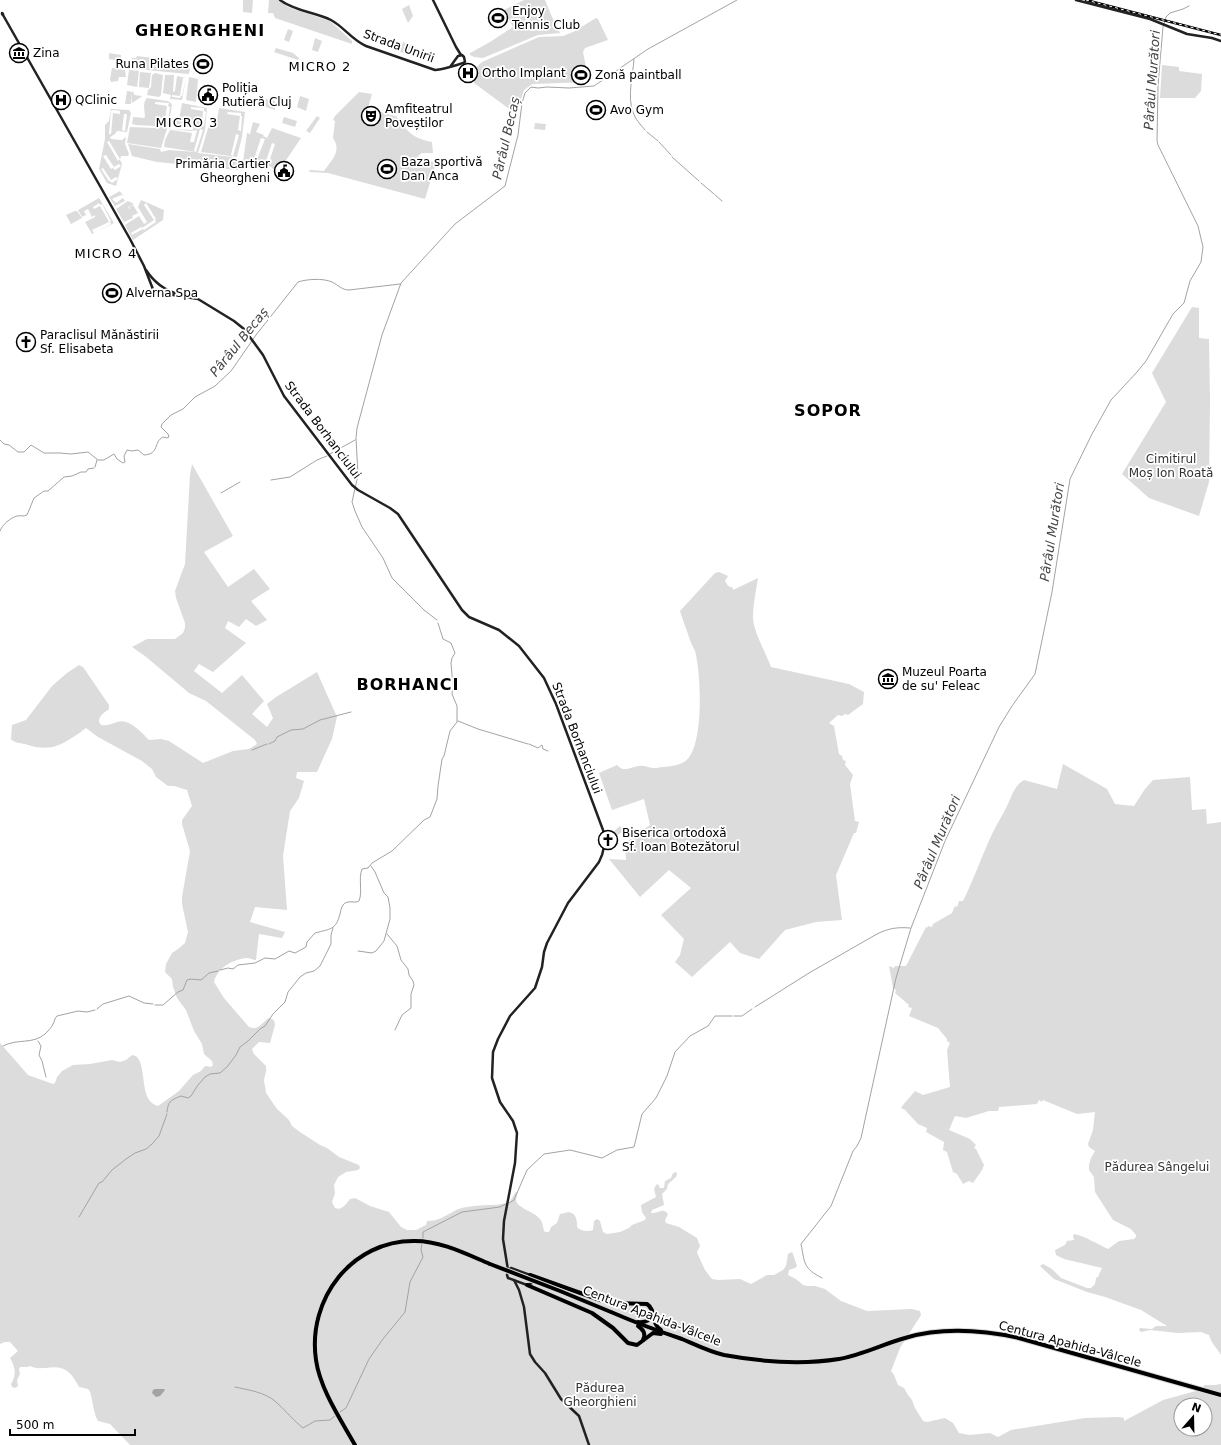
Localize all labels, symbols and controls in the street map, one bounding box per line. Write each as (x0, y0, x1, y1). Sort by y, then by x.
place label: Enjoy Tennis Club (511, 4, 580, 32)
sports icon: Enjoy Tennis Club (487, 7, 509, 29)
district label: GHEORGHENI (135, 21, 265, 40)
street label: Strada Unirii (361, 27, 437, 65)
water label: Pârâul Murători (1141, 29, 1163, 130)
museum icon: Zina (8, 42, 30, 64)
place label: Zina (33, 46, 60, 60)
sports icon: Runa Pilates (192, 53, 214, 75)
place label: Runa Pilates (115, 57, 189, 71)
district label: MICRO 2 (289, 59, 351, 74)
hospital icon: Ortho Implant (457, 62, 479, 84)
sports icon: Zonă paintball (570, 64, 592, 86)
place label: Ortho Implant (482, 66, 566, 80)
place label: Zonă paintball (595, 68, 682, 82)
place label: Poliția Rutieră Cluj (222, 81, 292, 109)
public building icon: Poliția Rutieră Cluj (197, 84, 219, 106)
hospital icon: QClinic (50, 89, 72, 111)
place label: QClinic (75, 93, 117, 107)
water label: Pârâul Becaș (489, 95, 523, 181)
sports icon: Avo Gym (585, 99, 607, 121)
place label: Amfiteatrul Poveștilor (385, 102, 452, 130)
place label: Avo Gym (610, 103, 664, 117)
theatre icon: Amfiteatrul Poveștilor (360, 105, 382, 127)
district label: MICRO 3 (156, 115, 218, 130)
place label: Baza sportivă Dan Anca (401, 155, 483, 183)
place label: Primăria Cartier Gheorgheni (175, 157, 270, 185)
sports icon: Baza sportivă Dan Anca (376, 158, 398, 180)
public building icon: Primăria Cartier Gheorgheni (273, 160, 295, 182)
district label: MICRO 4 (75, 246, 137, 261)
sports icon: Alverna Spa (101, 282, 123, 304)
place label: Alverna Spa (126, 286, 198, 300)
water label: Pârâul Becaș (207, 305, 271, 379)
place label: Paraclisul Mănăstirii Sf. Elisabeta (40, 328, 159, 356)
church icon: Paraclisul Mănăstirii Sf. Elisabeta (15, 331, 37, 353)
street label: Strada Borhanciului (282, 379, 364, 481)
district label: SOPOR (794, 401, 862, 420)
park label: Cimitirul Moș Ion Roată (1129, 452, 1213, 480)
water label: Pârâul Murători (1037, 481, 1067, 582)
place label: Muzeul Poarta de su' Feleac (902, 665, 987, 693)
museum icon: Muzeul Poarta de su' Feleac (877, 668, 899, 690)
district label: BORHANCI (357, 675, 459, 694)
street label: Strada Borhanciului (549, 680, 605, 796)
water label: Pârâul Murători (911, 793, 964, 891)
place label: Biserica ortodoxă Sf. Ioan Botezătorul (622, 826, 740, 854)
church icon: Biserica ortodoxă Sf. Ioan Botezătorul (597, 829, 619, 851)
park label: Pădurea Sângelui (1105, 1160, 1209, 1174)
street label: Centura Apahida-Vâlcele (581, 1283, 723, 1349)
street label: Centura Apahida-Vâlcele (997, 1318, 1143, 1370)
park label: Pădurea Gheorghieni (563, 1381, 637, 1409)
north arrow (1173, 1397, 1213, 1437)
text: N (1190, 1400, 1203, 1416)
scale bar (10, 1411, 135, 1437)
text: 500 m (16, 1418, 54, 1432)

